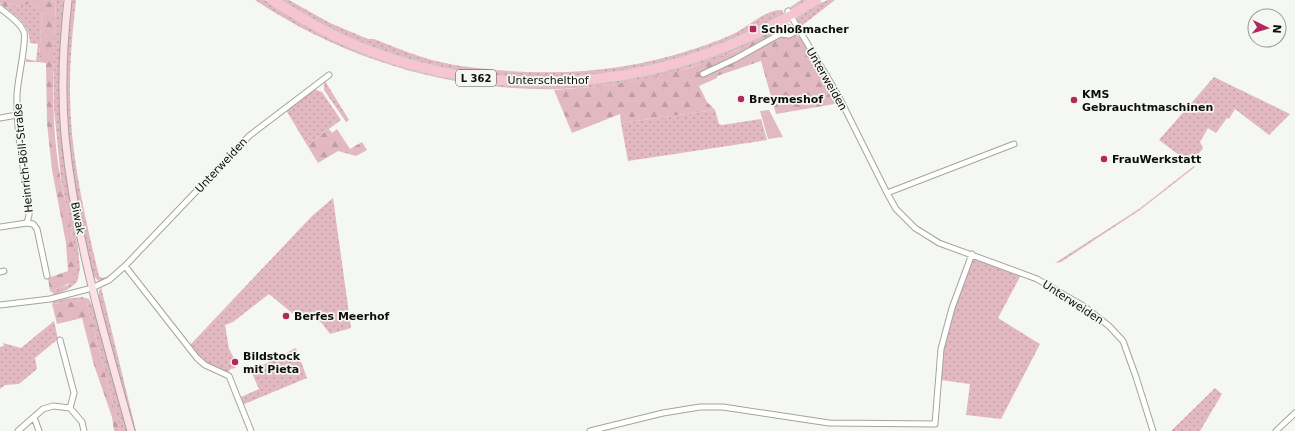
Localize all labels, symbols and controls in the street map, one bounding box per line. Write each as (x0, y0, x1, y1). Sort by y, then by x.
north arrow (1247, 8, 1287, 48)
place label: Schloßmacher (761, 23, 849, 36)
marker: Schloßmacher (748, 24, 758, 34)
text: N (1270, 24, 1283, 34)
street label: Unterweiden (803, 46, 850, 113)
road number: L 362 (456, 70, 496, 86)
street label: Unterschelthof (507, 74, 590, 87)
place label: KMS Gebrauchtmaschinen (1082, 88, 1213, 114)
place label: Breymeshof (749, 93, 823, 106)
marker: Breymeshof (736, 94, 746, 104)
marker: KMS Gebrauchtmaschinen (1069, 95, 1079, 105)
street label: Heinrich-Böll-Straße (11, 102, 36, 213)
street label: Unterweiden (193, 135, 250, 195)
place label: FrauWerkstatt (1112, 153, 1201, 166)
marker: FrauWerkstatt (1099, 154, 1109, 164)
street label: Biwak (68, 201, 87, 236)
street label: Unterweiden (1040, 278, 1106, 327)
place label: Berfes Meerhof (294, 310, 390, 323)
marker: Berfes Meerhof (281, 311, 291, 321)
place label: Bildstock mit Pieta (243, 350, 301, 376)
marker: Bildstock mit Pieta (230, 357, 240, 367)

